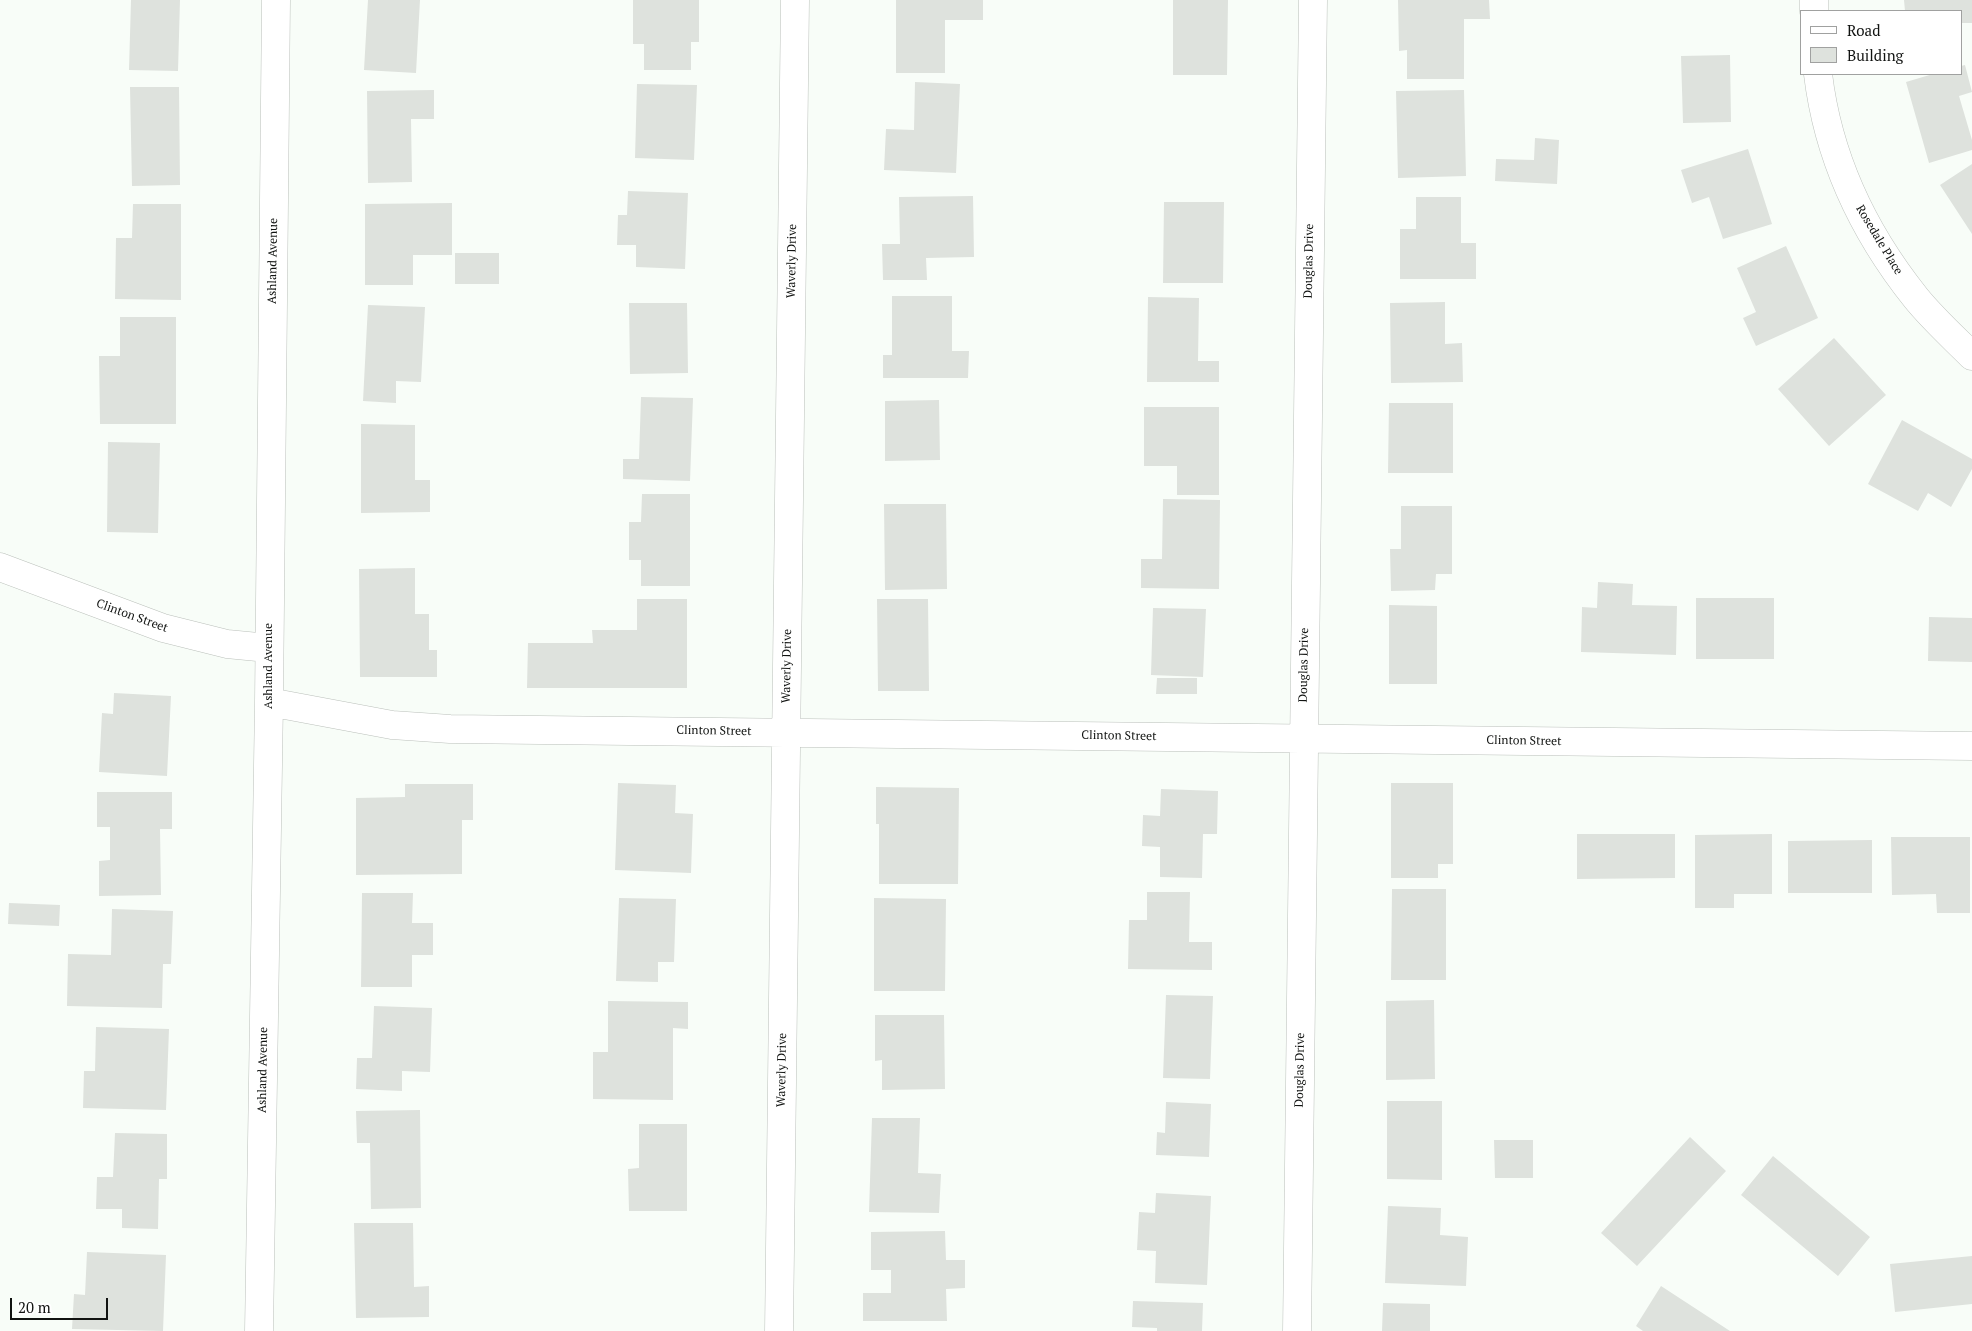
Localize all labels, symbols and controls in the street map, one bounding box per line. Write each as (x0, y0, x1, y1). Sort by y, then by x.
legend (1800, 10, 1962, 75)
text: Road (1847, 20, 1880, 40)
text: Building (1847, 45, 1904, 65)
street label: Rosedale Place (1853, 203, 1905, 277)
street label: Ashland Avenue (265, 218, 281, 304)
street label: Waverly Drive (784, 224, 800, 298)
street label: Douglas Drive (1301, 224, 1317, 298)
street label: Clinton Street (94, 596, 170, 636)
street label: Ashland Avenue (262, 623, 276, 709)
street label: Douglas Drive (1296, 628, 1312, 702)
street label: Waverly Drive (779, 629, 795, 703)
street label: Clinton Street (676, 723, 752, 739)
street label: Clinton Street (1081, 728, 1157, 744)
street label: Clinton Street (1486, 733, 1562, 749)
street label: Ashland Avenue (255, 1027, 271, 1113)
street label: Waverly Drive (774, 1033, 790, 1107)
street label: Douglas Drive (1292, 1033, 1308, 1107)
scale bar (12, 1288, 110, 1320)
text: 20 m (18, 1297, 51, 1317)

